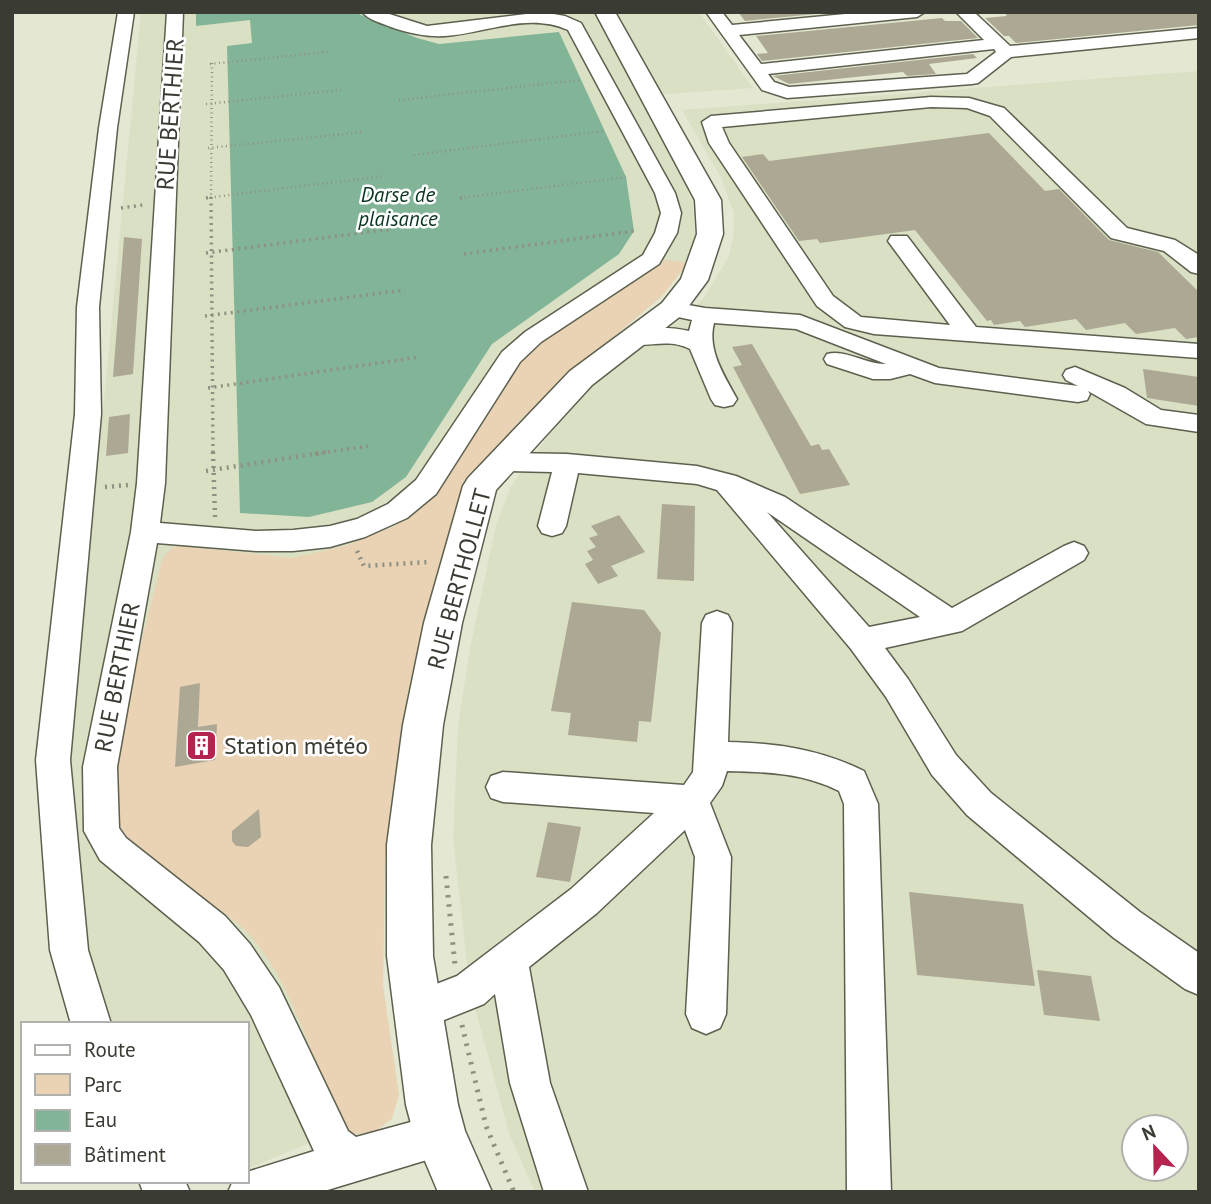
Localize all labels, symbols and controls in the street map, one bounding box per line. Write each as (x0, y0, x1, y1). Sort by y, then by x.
street label: RUE BERTHIER (149, 37, 191, 191)
water label: Darse de plaisance (357, 181, 438, 232)
street label: RUE BERTHOLLET (420, 485, 498, 673)
street label: RUE BERTHIER (87, 599, 147, 755)
building icon: Station météo (184, 728, 218, 762)
place label: Station météo (224, 730, 368, 761)
legend (21, 1022, 248, 1183)
text: Route (84, 1036, 136, 1063)
text: Parc (84, 1071, 122, 1098)
text: Eau (84, 1106, 117, 1133)
north arrow (1120, 1113, 1190, 1183)
text: N (1138, 1119, 1159, 1146)
text: Bâtiment (84, 1141, 166, 1168)

